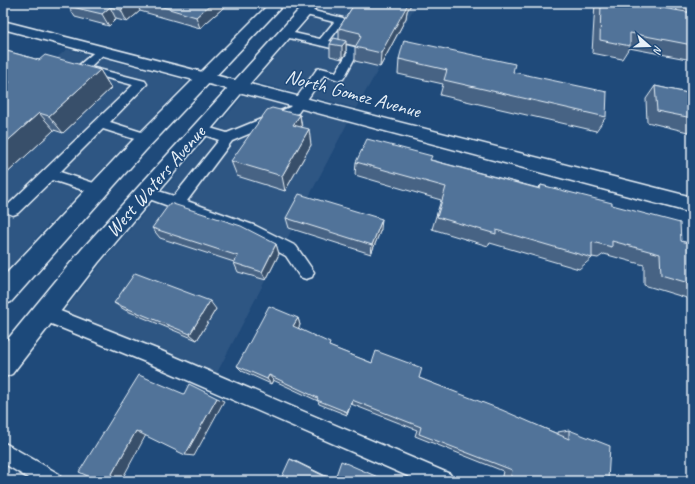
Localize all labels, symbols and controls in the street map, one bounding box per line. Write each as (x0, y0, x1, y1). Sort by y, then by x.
north arrow (629, 26, 669, 66)
text: N (650, 44, 666, 57)
street label: North Gomez Avenue (283, 63, 425, 124)
street label: West Waters Avenue (100, 119, 212, 242)

